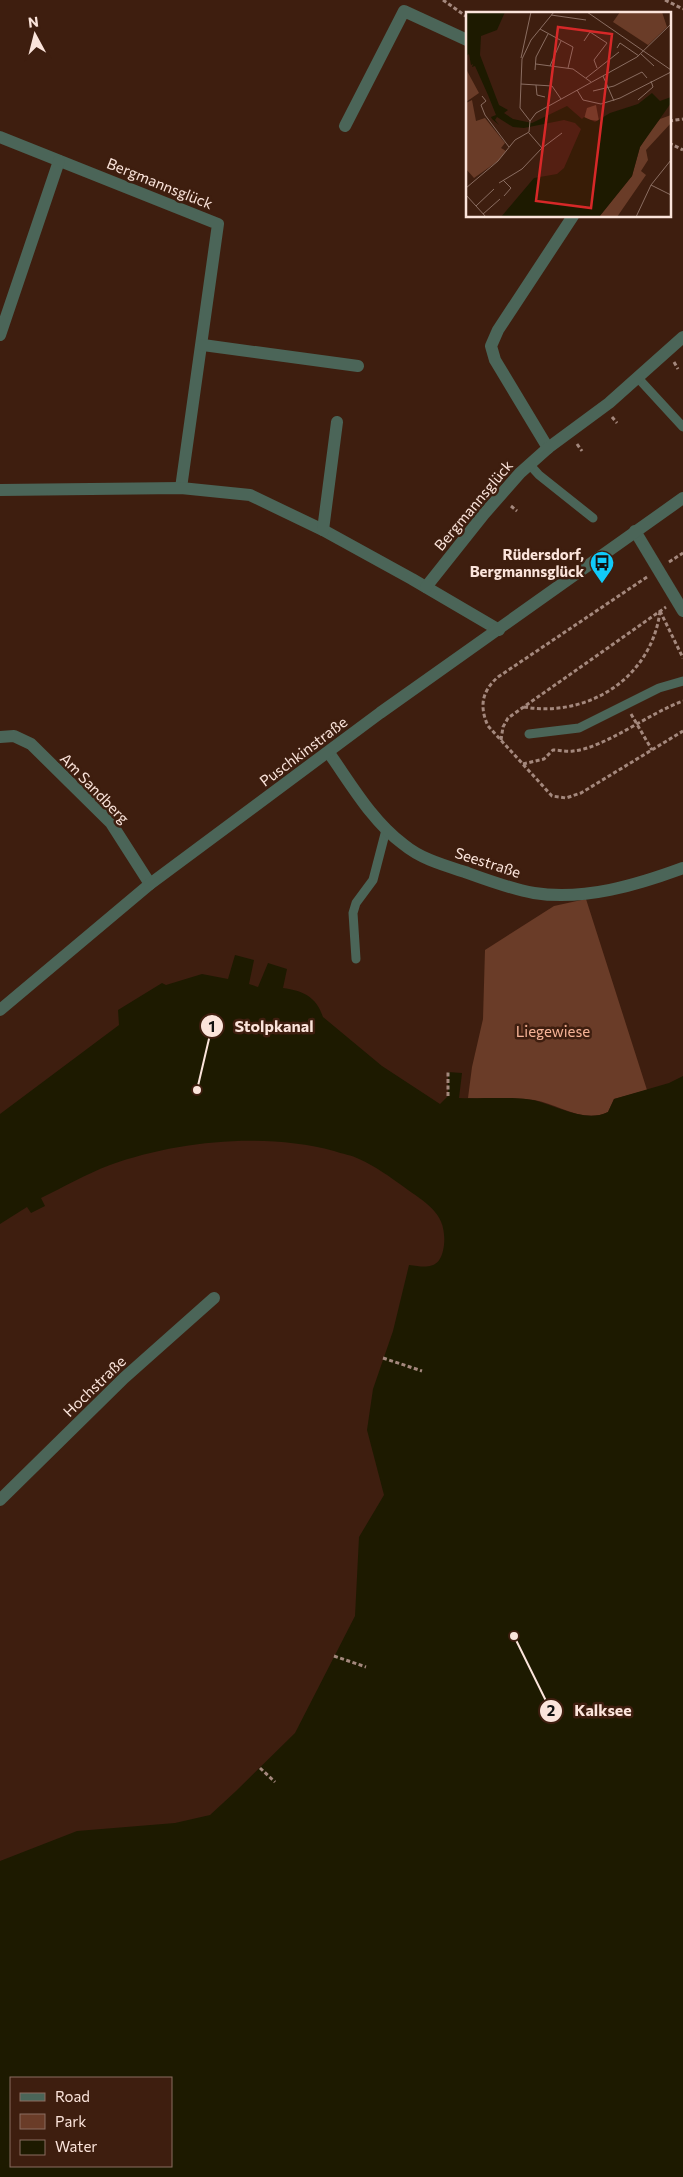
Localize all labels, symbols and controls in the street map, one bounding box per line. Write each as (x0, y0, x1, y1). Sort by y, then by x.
north arrow (10, 10, 60, 60)
inset map (466, 12, 670, 218)
text: N (27, 13, 40, 31)
street label: Bergmannsglück (104, 154, 216, 212)
street label: Bergmannsglück (430, 456, 516, 554)
place label: Rüdersdorf, Bergmannsglück (470, 545, 584, 580)
bus stop icon: Rüdersdorf, Bergmannsglück (589, 550, 615, 584)
street label: Puschkinstraße (256, 712, 350, 790)
street label: Am Sandberg (57, 749, 133, 827)
street label: Seestraße (453, 843, 523, 881)
callout: Stolpkanal (200, 1011, 324, 1042)
text: Stolpkanal (234, 1016, 314, 1035)
text: 1 (209, 1017, 215, 1035)
park label: Liegewiese (516, 1022, 590, 1040)
street label: Hochstraße (59, 1352, 129, 1420)
callout: Kalksee (539, 1695, 641, 1726)
text: Kalksee (574, 1700, 632, 1719)
text: 2 (547, 1701, 555, 1719)
legend (10, 2077, 172, 2167)
text: Road (55, 2087, 90, 2105)
text: Park (55, 2112, 86, 2130)
text: Water (55, 2137, 97, 2155)

